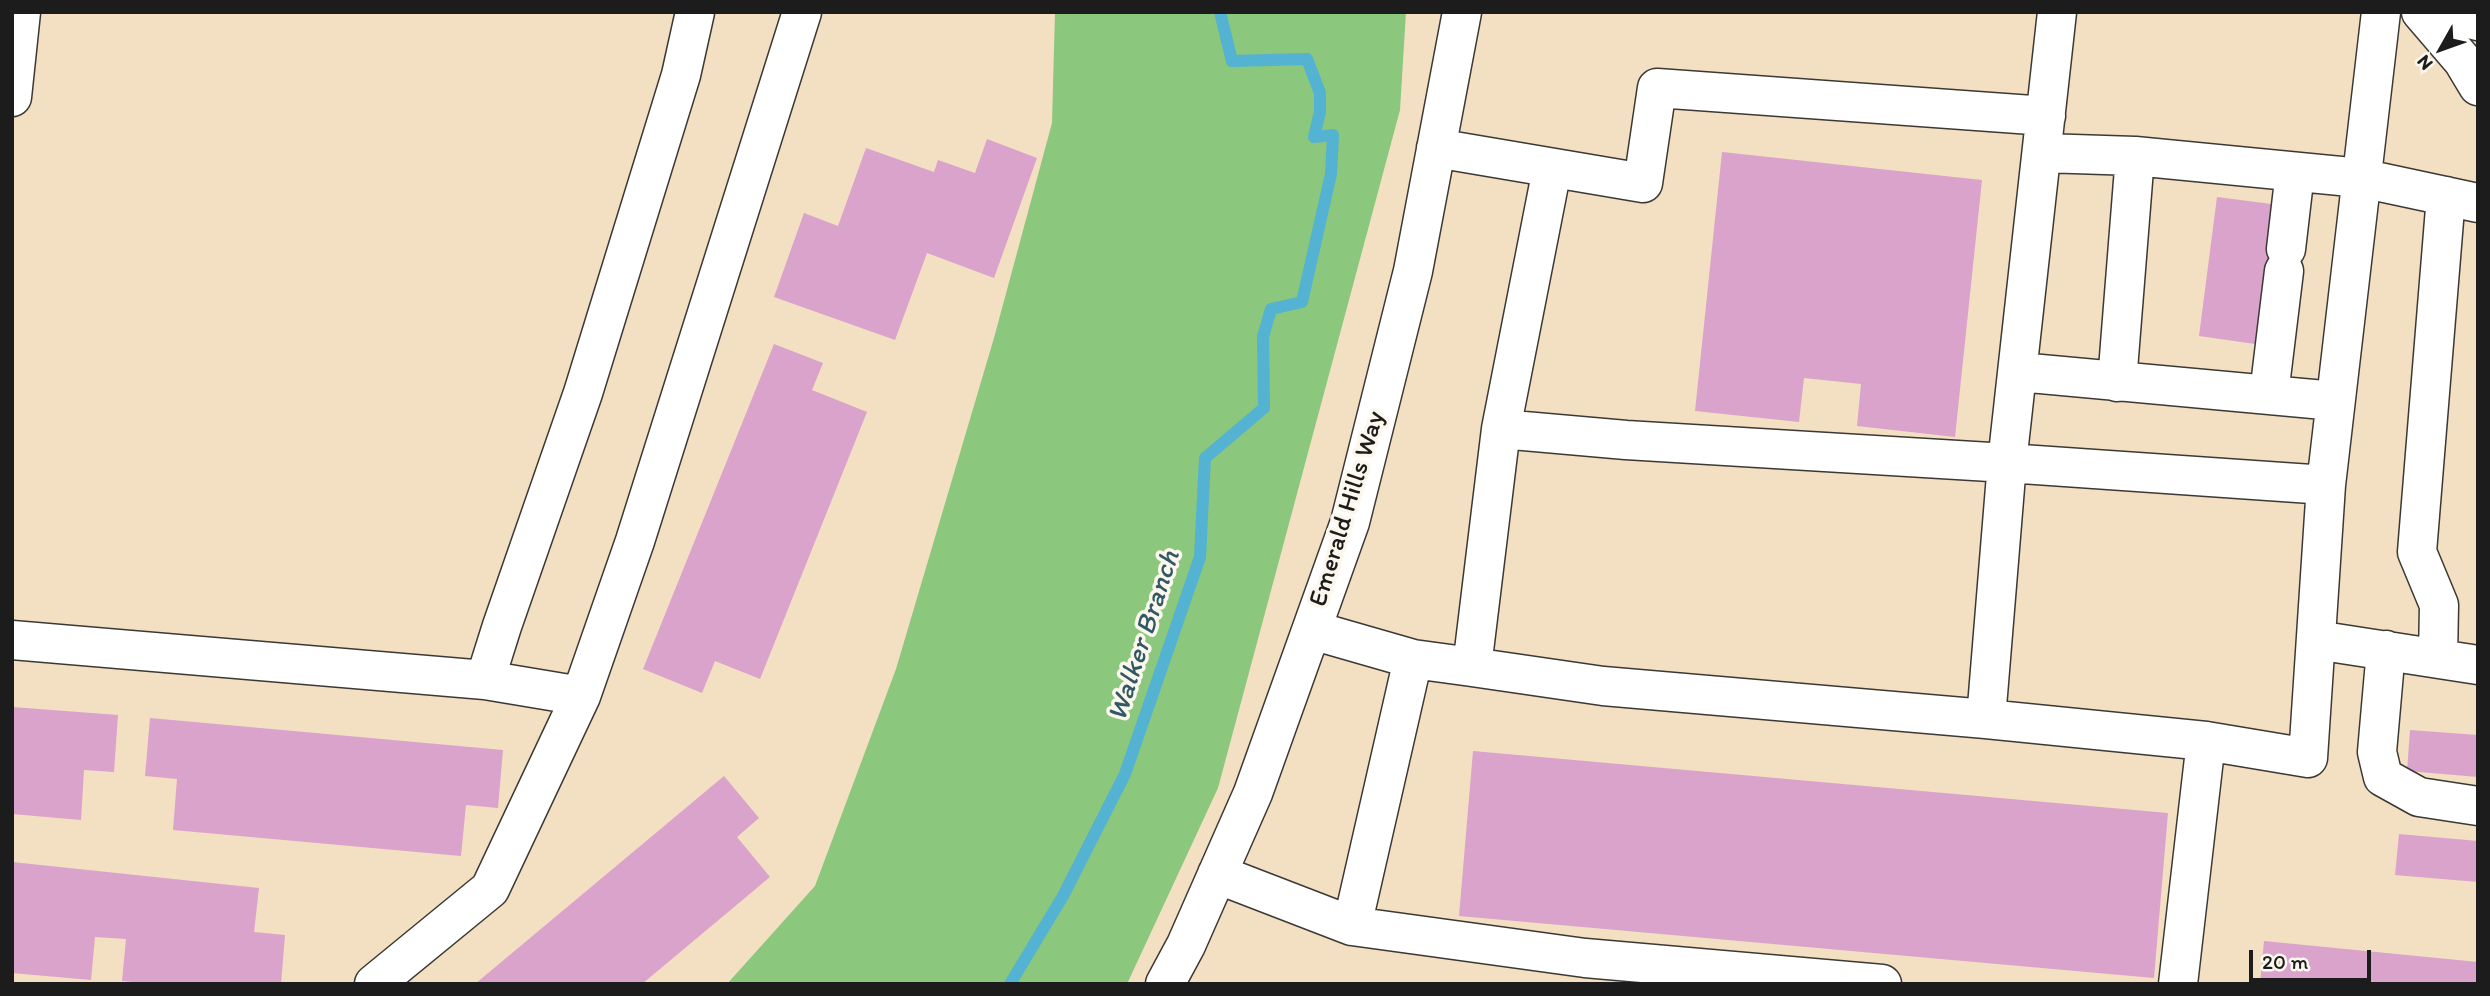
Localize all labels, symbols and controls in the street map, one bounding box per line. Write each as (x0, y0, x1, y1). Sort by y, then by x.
north arrow (2406, 14, 2476, 84)
text: N (2412, 51, 2437, 75)
street label: Emerald Hills Way (1303, 408, 1393, 610)
water label: Walker Branch (1102, 546, 1188, 726)
scale bar (2252, 936, 2374, 980)
text: 20 m (2262, 949, 2308, 974)

